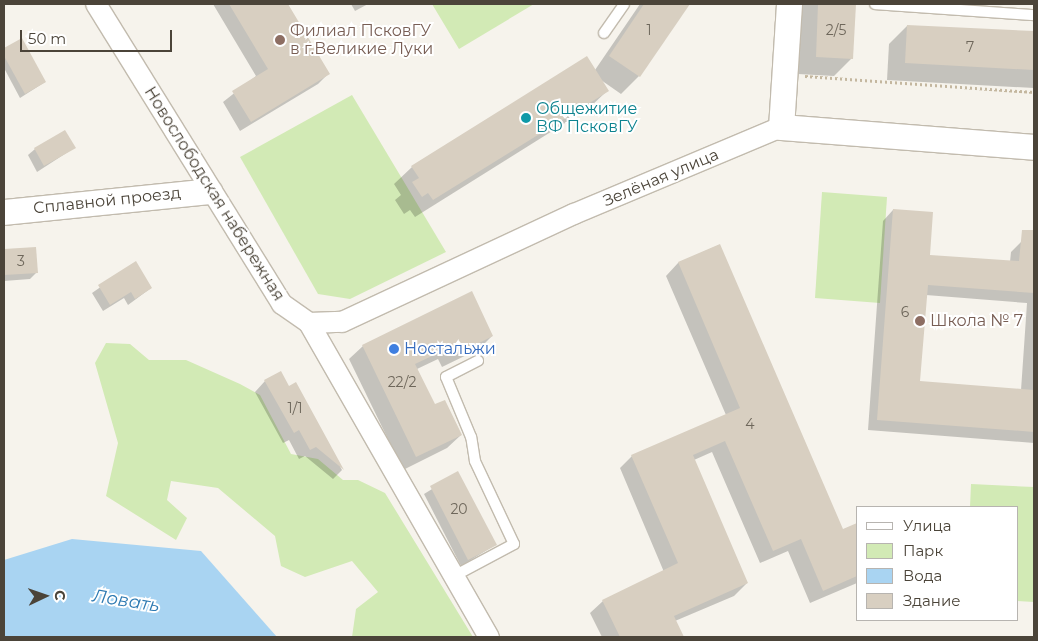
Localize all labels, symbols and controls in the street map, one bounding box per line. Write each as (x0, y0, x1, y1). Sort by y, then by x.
scale bar (22, 20, 175, 52)
place label: Филиал ПсковГУ в г.Великие Луки (290, 21, 433, 59)
house number: 1 (646, 22, 652, 38)
house number: 2/5 (826, 22, 846, 38)
text: 50 m (28, 29, 66, 48)
marker: Филиал ПсковГУ в г.Великие Луки (274, 34, 286, 46)
house number: 7 (966, 39, 974, 55)
street label: Новослободская набережная (140, 83, 288, 305)
place label: Общежитие ВФ ПсковГУ (536, 99, 638, 137)
marker: Общежитие ВФ ПсковГУ (520, 112, 532, 124)
street label: Зелёная улица (600, 145, 722, 211)
street label: Сплавной проезд (32, 184, 182, 218)
house number: 3 (17, 253, 25, 269)
house number: 6 (901, 304, 909, 320)
place label: Школа № 7 (930, 311, 1023, 331)
marker: Школа № 7 (914, 315, 926, 327)
place label: Ностальжи (404, 339, 496, 359)
marker: Ностальжи (388, 343, 400, 355)
house number: 22/2 (388, 374, 416, 390)
house number: 1/1 (287, 400, 303, 416)
house number: 4 (745, 416, 755, 432)
house number: 20 (450, 501, 468, 517)
legend (856, 506, 1018, 621)
text: Улица (903, 516, 951, 535)
text: Парк (903, 541, 943, 560)
text: Вода (903, 566, 942, 585)
north arrow (20, 571, 70, 621)
water label: Ловать (91, 585, 161, 617)
text: С (51, 590, 69, 601)
text: Здание (903, 591, 961, 610)

